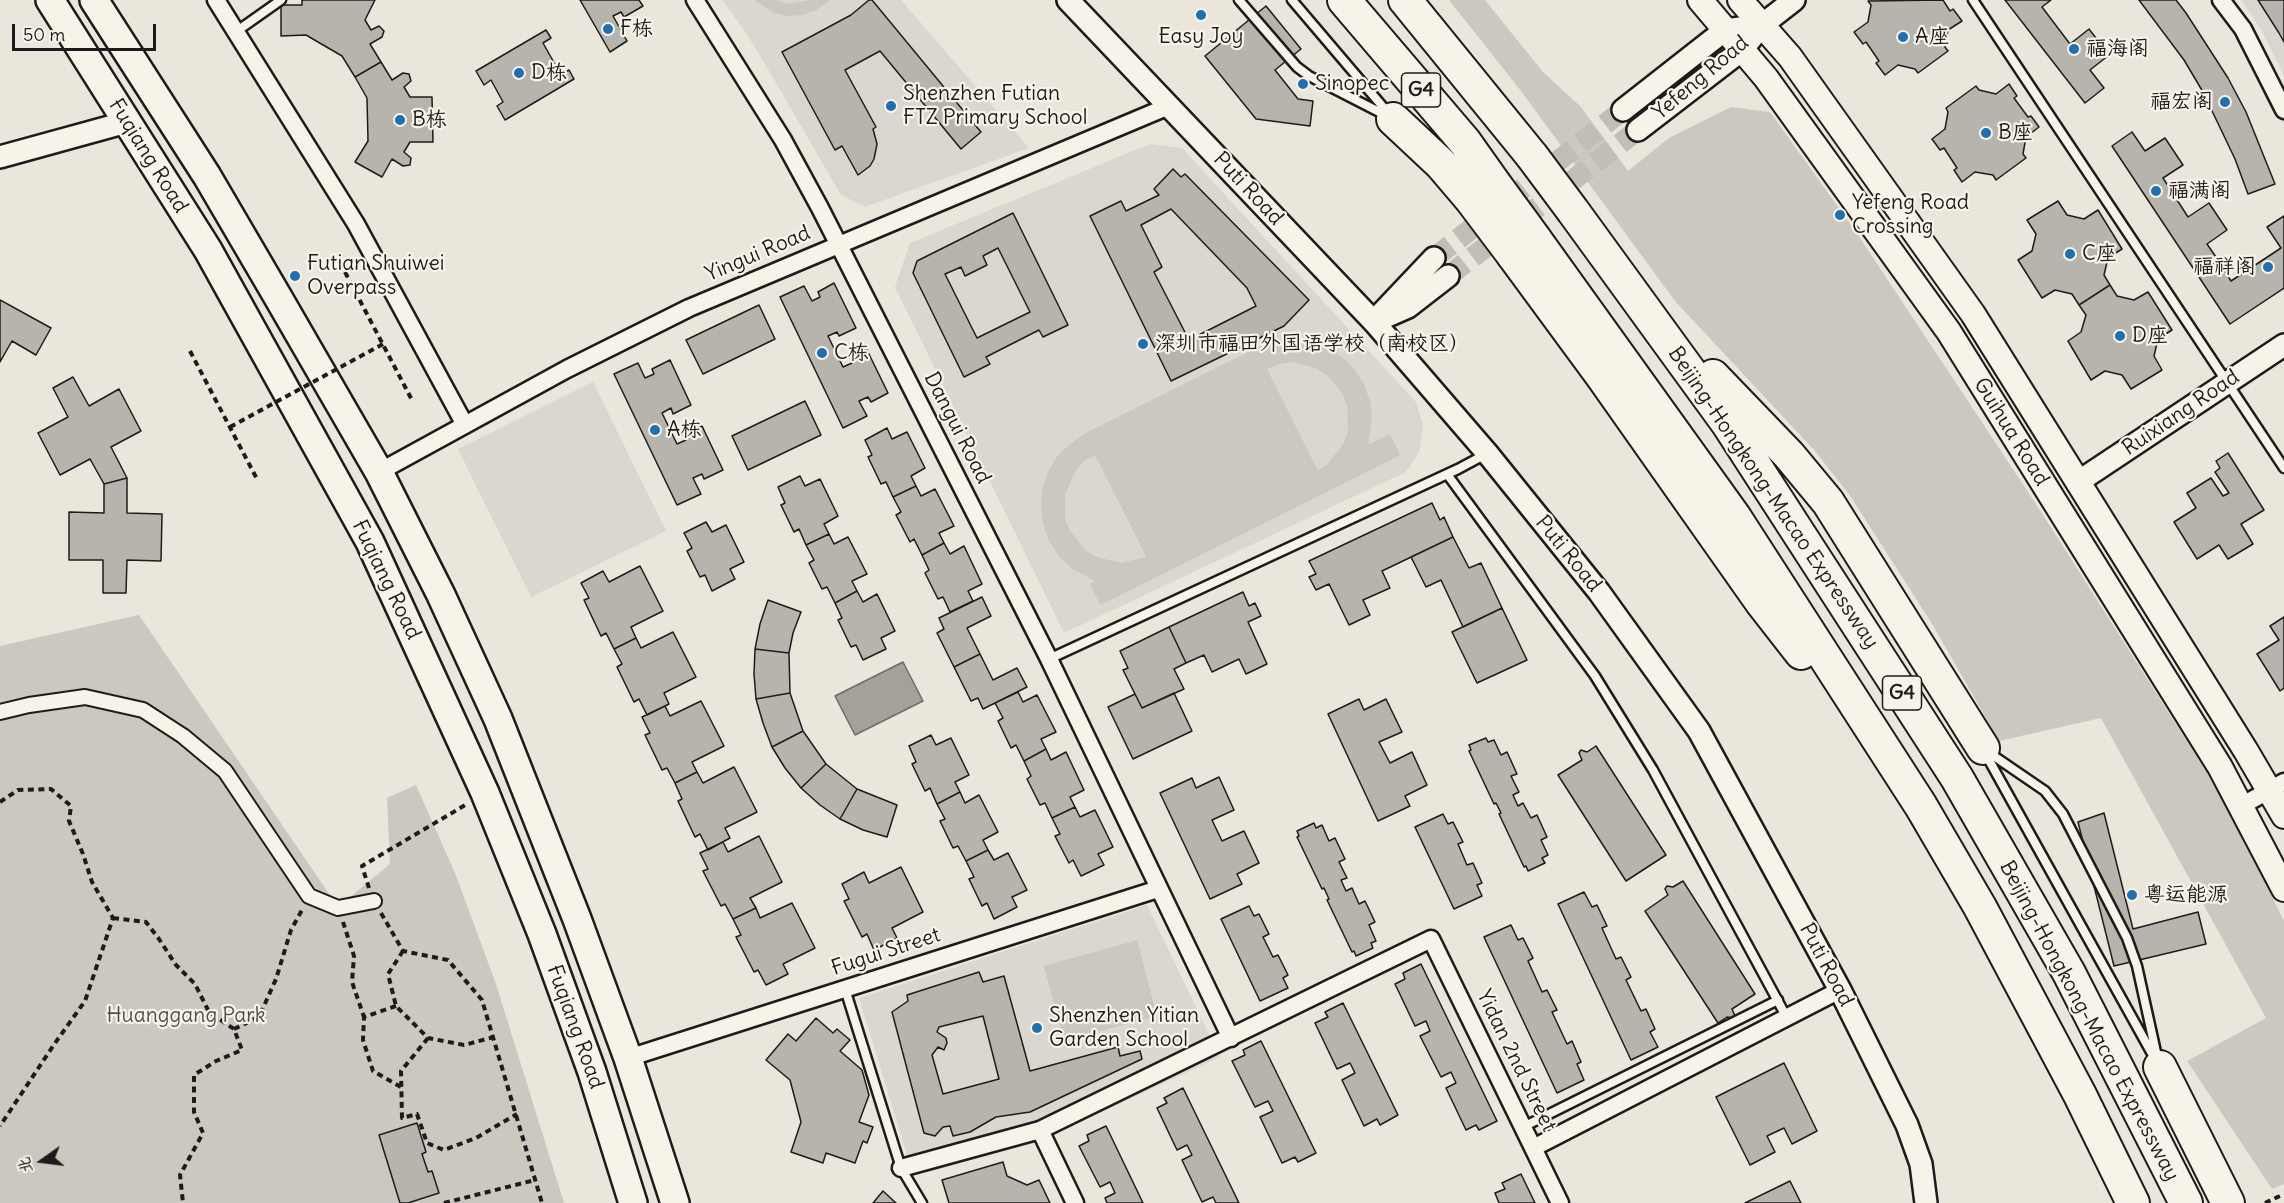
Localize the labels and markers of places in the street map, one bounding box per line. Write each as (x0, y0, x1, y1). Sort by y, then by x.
marker: Easy Joy (1194, 8, 1208, 22)
place label: F栋 (620, 16, 653, 42)
marker: F栋 (601, 22, 615, 36)
place label: Easy Joy (1159, 24, 1243, 50)
place label: A座 (1915, 24, 1949, 50)
marker: A座 (1896, 30, 1910, 44)
place label: 福海阁 (2086, 36, 2149, 62)
marker: 福海阁 (2067, 42, 2081, 56)
place label: D栋 (531, 60, 567, 86)
marker: D栋 (512, 66, 526, 80)
place label: Sinopec (1315, 71, 1389, 97)
marker: Sinopec (1296, 77, 1310, 91)
place label: Shenzhen Futian FTZ Primary School (903, 81, 1087, 131)
place label: 福宏阁 (2150, 89, 2213, 115)
marker: 福宏阁 (2218, 95, 2232, 109)
marker: Shenzhen Futian FTZ Primary School (884, 99, 898, 113)
place label: B栋 (412, 107, 447, 133)
marker: B栋 (393, 113, 407, 127)
place label: B座 (1998, 120, 2033, 146)
marker: B座 (1979, 126, 1993, 140)
place label: 福满阁 (2168, 178, 2231, 204)
marker: 福满阁 (2149, 184, 2163, 198)
place label: Yefeng Road Crossing (1852, 190, 1969, 240)
marker: Yefeng Road Crossing (1833, 208, 1847, 222)
place label: C座 (2082, 241, 2117, 267)
marker: C座 (2063, 247, 2077, 261)
place label: Futian Shuiwei Overpass (307, 251, 444, 301)
place label: 福祥阁 (2193, 254, 2256, 280)
marker: 福祥阁 (2261, 260, 2275, 274)
marker: Futian Shuiwei Overpass (288, 269, 302, 283)
place label: D座 (2132, 323, 2168, 349)
marker: D座 (2113, 329, 2127, 343)
place label: 深圳市福田外国语学校（南校区） (1155, 331, 1470, 357)
marker: 深圳市福田外国语学校（南校区） (1136, 337, 1150, 351)
place label: C栋 (834, 340, 869, 366)
marker: C栋 (815, 346, 829, 360)
place label: A栋 (667, 417, 701, 443)
marker: A栋 (648, 423, 662, 437)
place label: 粤运能源 (2144, 882, 2228, 908)
marker: 粤运能源 (2125, 888, 2139, 902)
place label: Shenzhen Yitian Garden School (1049, 1003, 1199, 1053)
marker: Shenzhen Yitian Garden School (1030, 1021, 1044, 1035)

